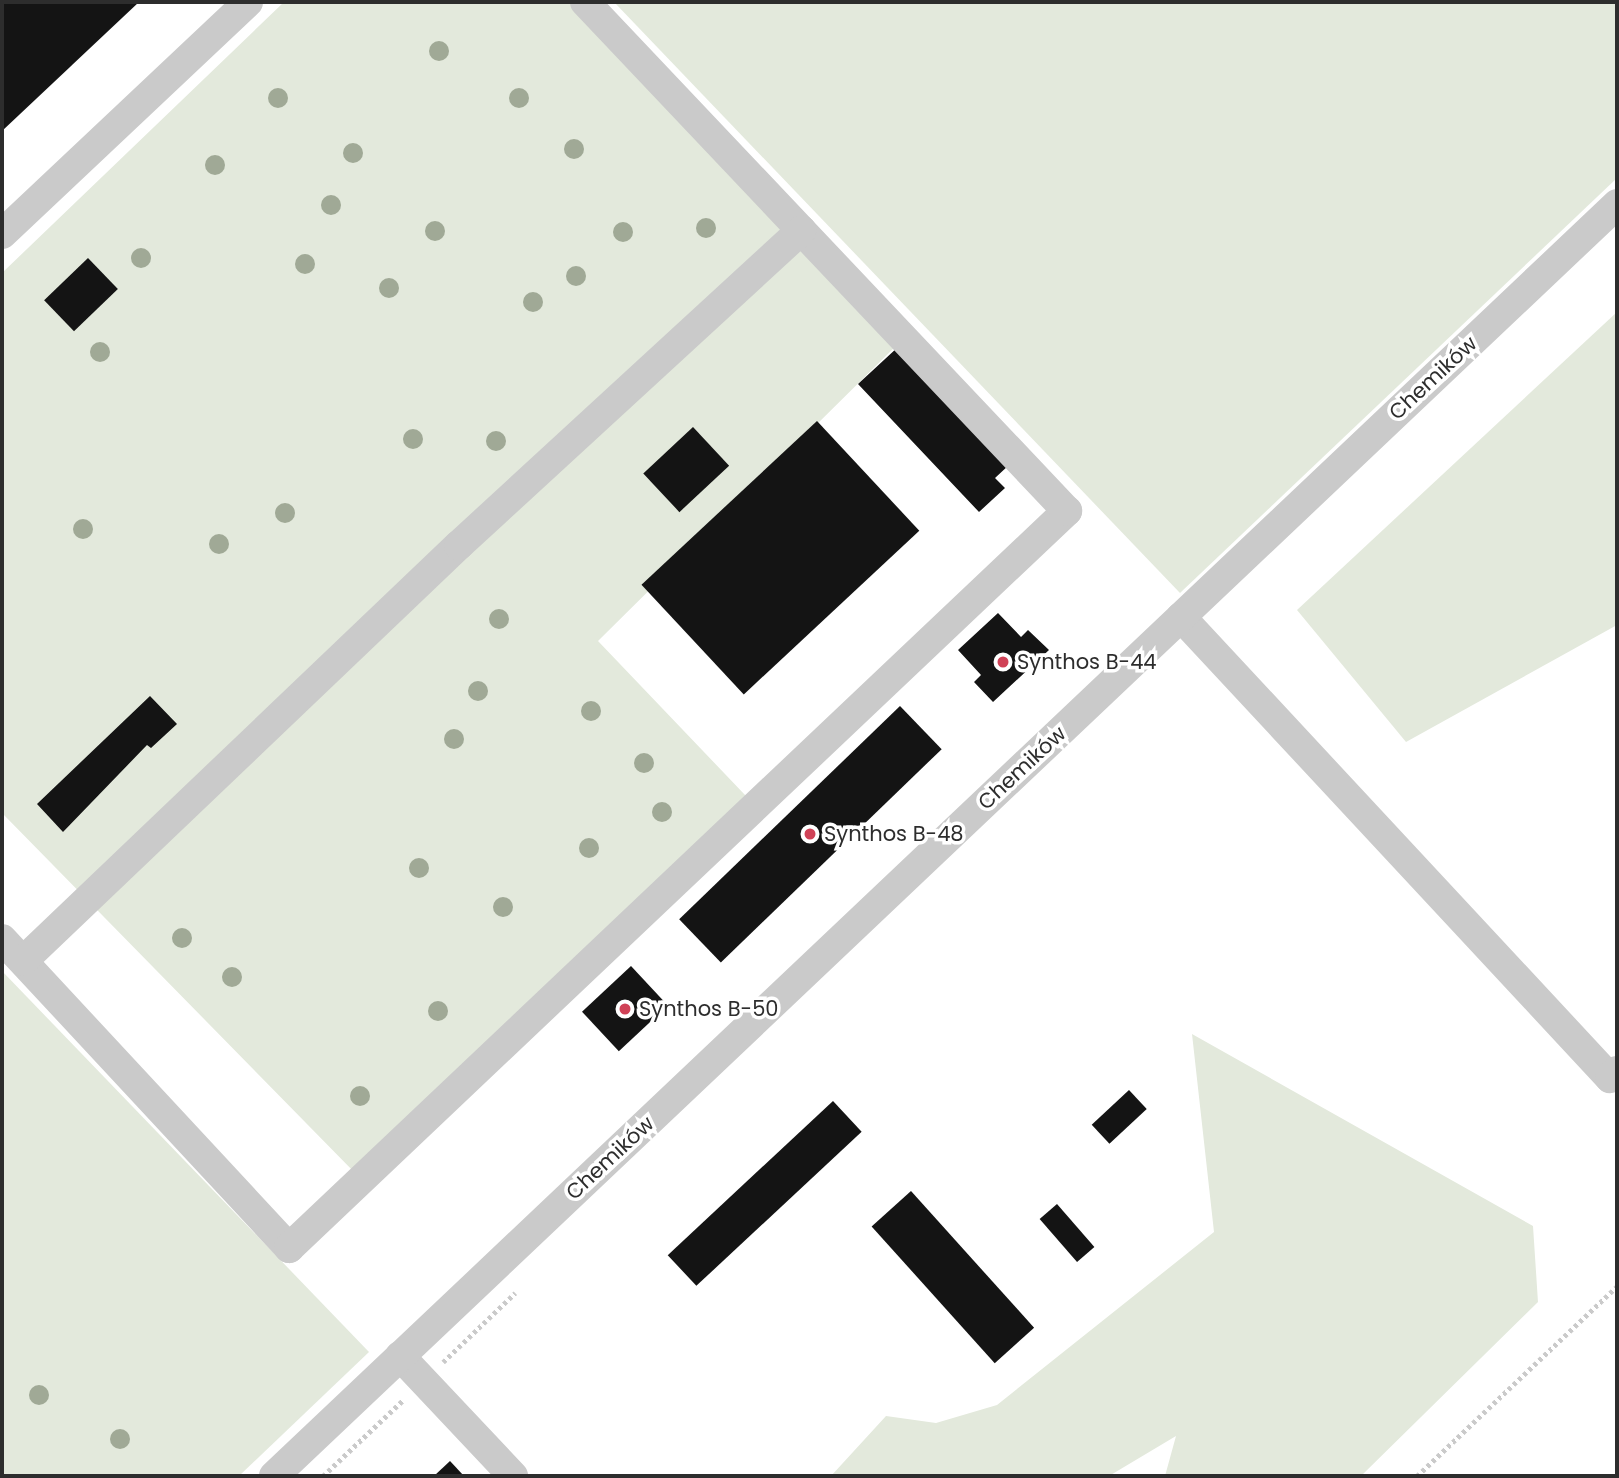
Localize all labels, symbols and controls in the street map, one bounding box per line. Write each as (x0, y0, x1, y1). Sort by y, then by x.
street label: Chemików (1384, 331, 1482, 425)
place label: Synthos B-44 (1017, 649, 1157, 675)
marker: Synthos B-44 (995, 654, 1011, 670)
street label: Chemików (973, 721, 1071, 815)
place label: Synthos B-48 (824, 821, 964, 847)
marker: Synthos B-48 (802, 826, 818, 842)
place label: Synthos B-50 (639, 996, 779, 1022)
marker: Synthos B-50 (617, 1001, 633, 1017)
street label: Chemików (561, 1111, 659, 1205)

